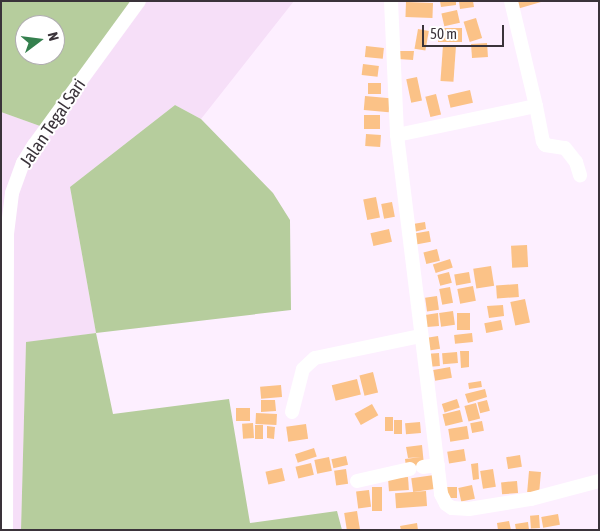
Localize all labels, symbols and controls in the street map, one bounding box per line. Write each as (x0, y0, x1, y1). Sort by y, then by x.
north arrow (15, 15, 65, 65)
scale bar (425, 15, 508, 47)
text: 50 m (430, 25, 457, 42)
text: N (45, 30, 62, 42)
street label: Jalan Tegal Sari (16, 75, 90, 171)

